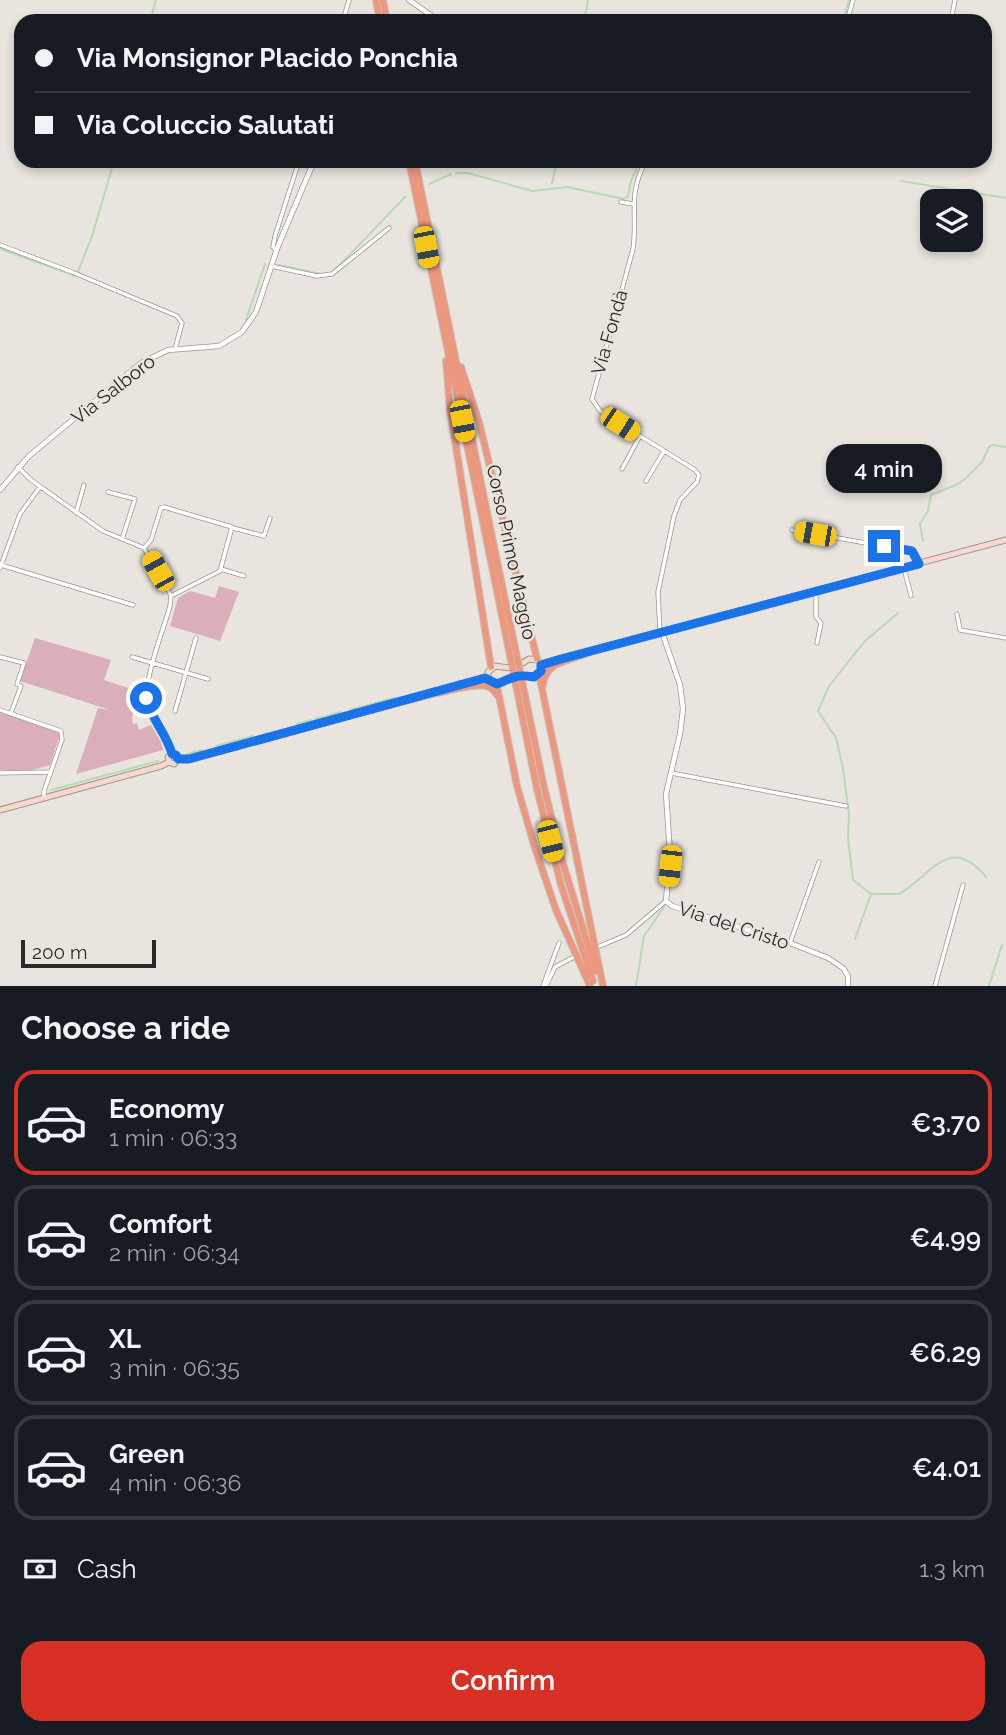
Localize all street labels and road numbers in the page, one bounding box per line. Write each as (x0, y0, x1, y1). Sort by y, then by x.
street label: Via Fondà (586, 287, 632, 377)
street label: Via Salboro (67, 350, 159, 428)
street label: Corso Primo Maggio (483, 462, 541, 642)
street label: Via del Cristo (676, 897, 792, 953)

